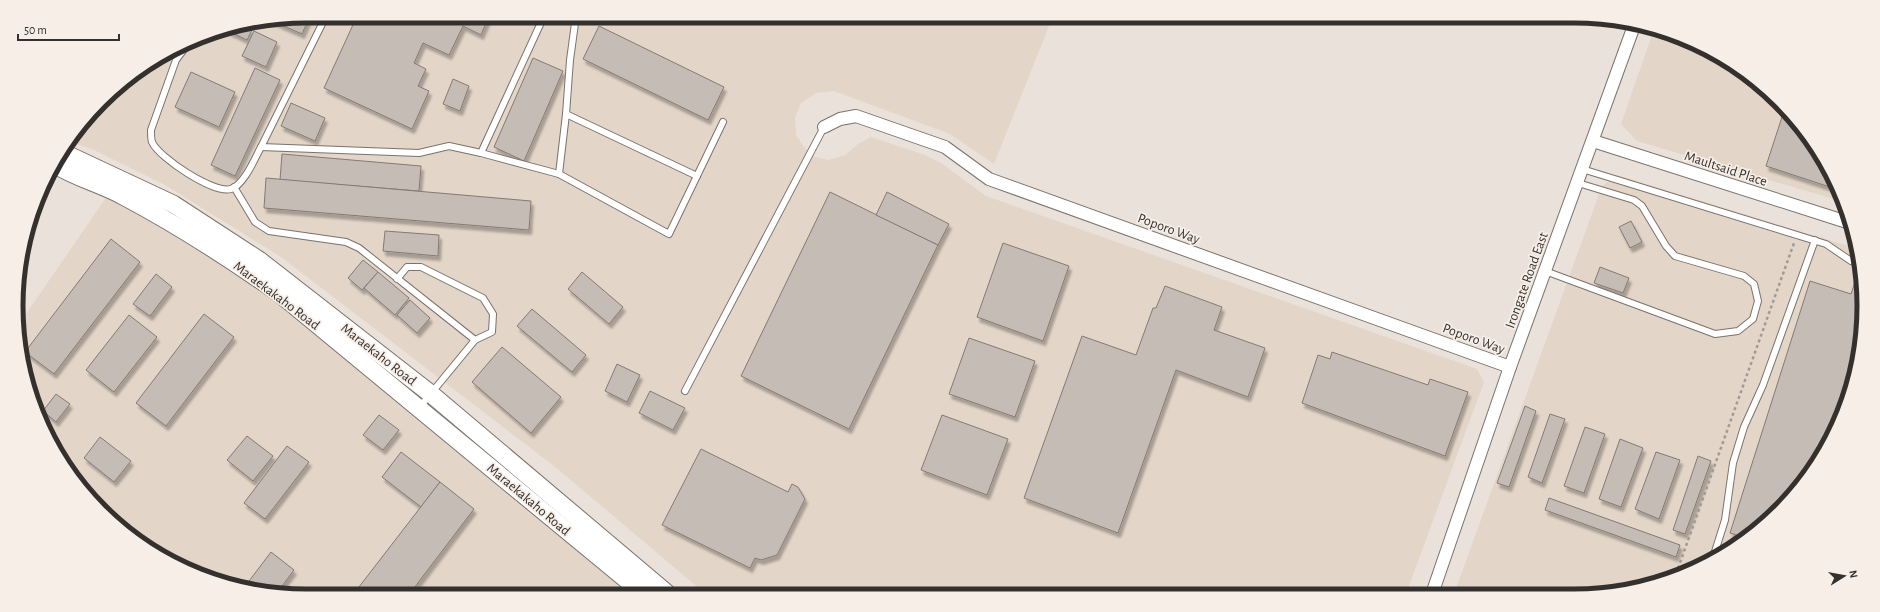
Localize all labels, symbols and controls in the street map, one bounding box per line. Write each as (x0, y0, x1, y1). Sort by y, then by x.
scale bar (18, 16, 119, 42)
text: 50 m (24, 24, 47, 36)
street label: Maultsaid Place (1683, 149, 1769, 189)
street label: Poporo Way (1136, 211, 1202, 247)
street label: Irongate Road East (1503, 230, 1551, 330)
street label: Maraekakaho Road (231, 259, 322, 333)
street label: Maraekaho Road (338, 321, 419, 388)
street label: Poporo Way (1441, 321, 1507, 357)
street label: Maraekakaho Road (484, 461, 573, 539)
north arrow (1824, 556, 1864, 596)
text: N (1847, 569, 1859, 579)

